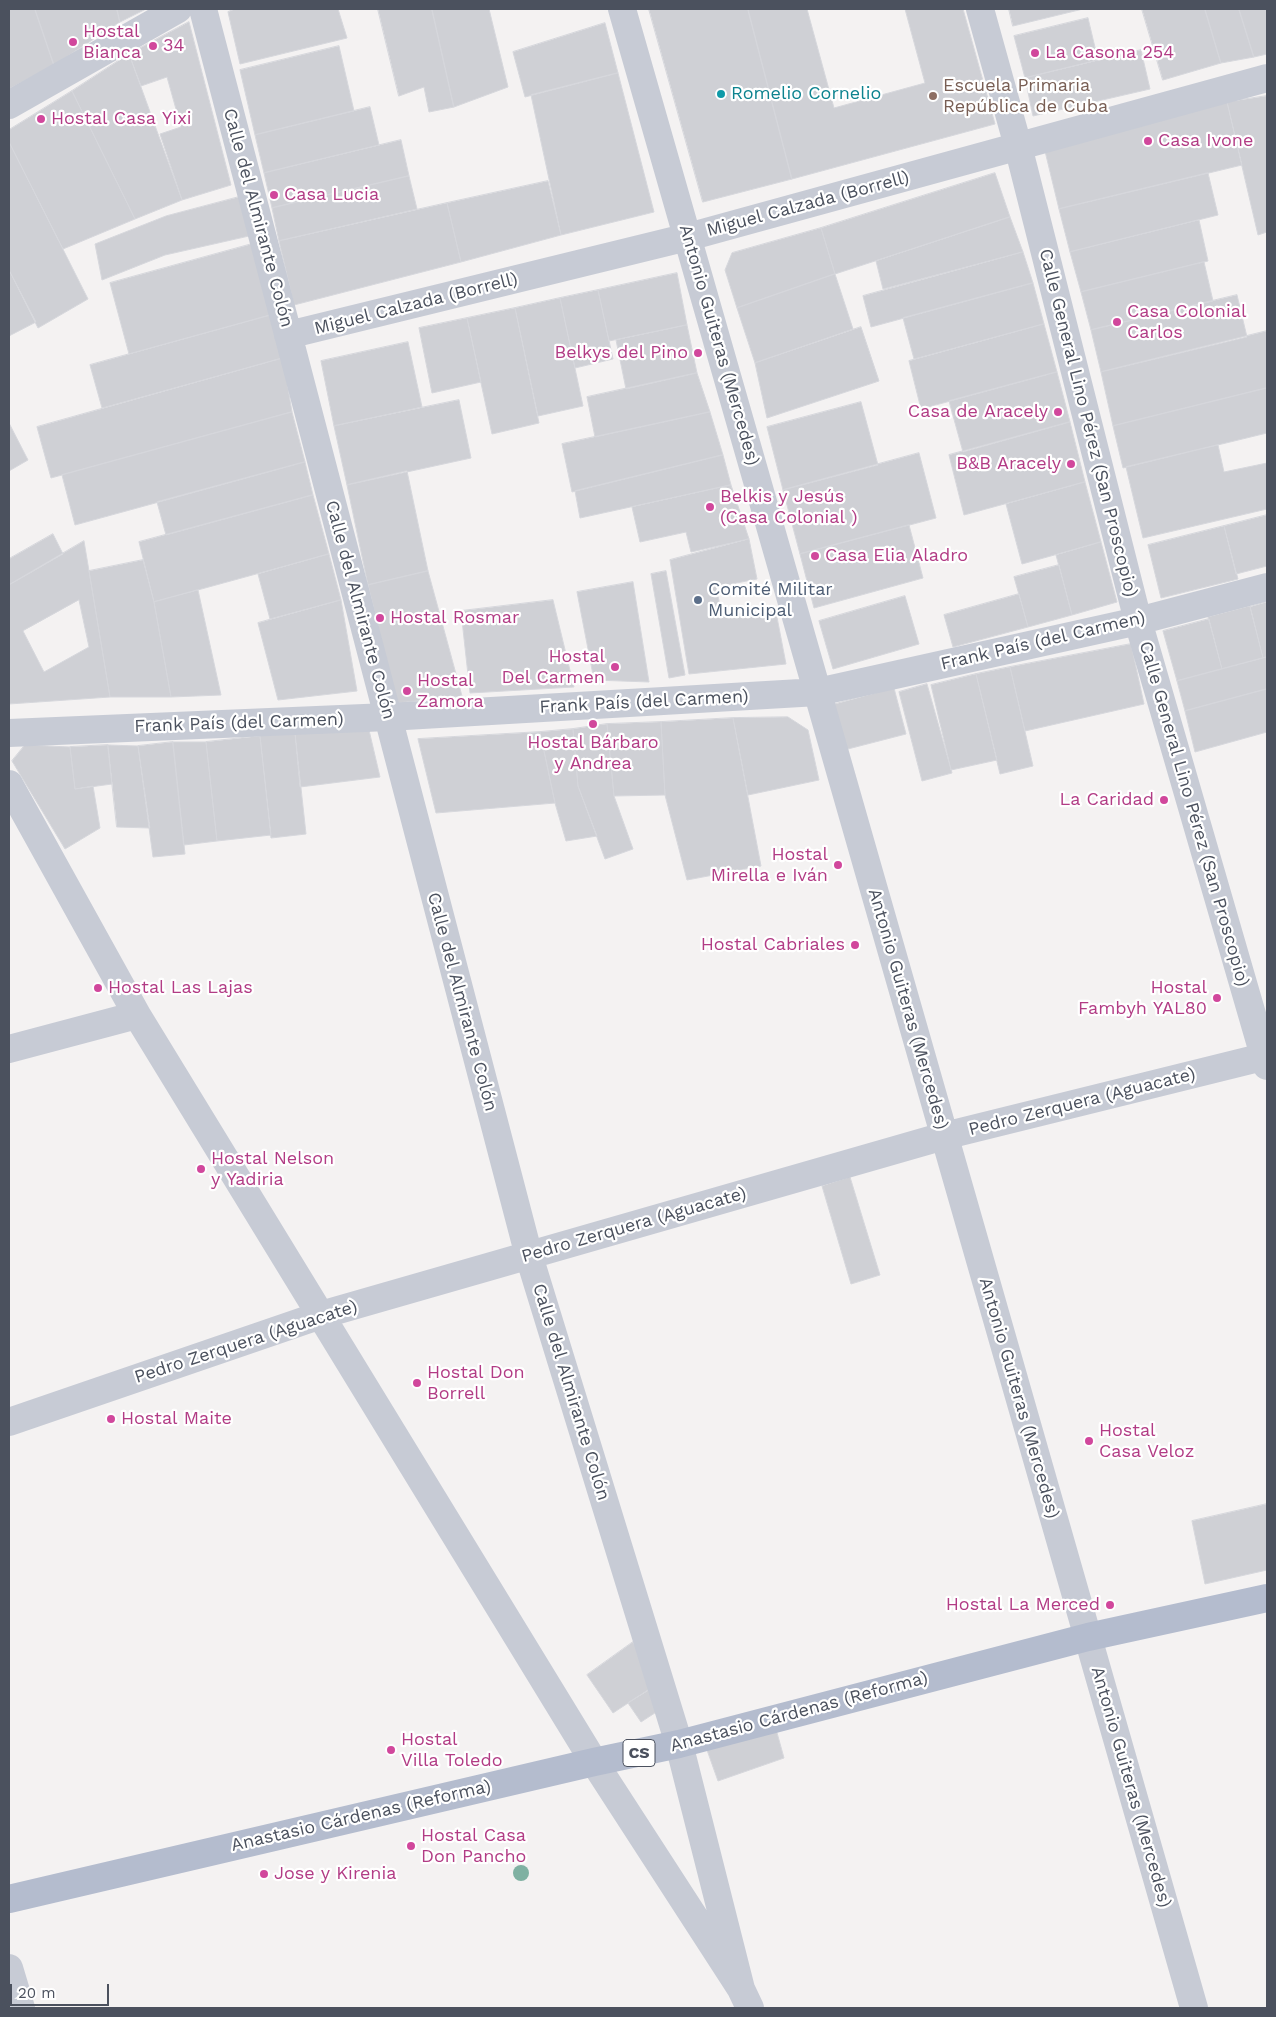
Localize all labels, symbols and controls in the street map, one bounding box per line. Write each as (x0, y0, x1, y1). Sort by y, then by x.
place label: Hostal Bianca (83, 21, 141, 64)
place label: 34 (163, 35, 184, 57)
marker: Hostal Bianca (67, 36, 79, 48)
marker: 34 (147, 40, 159, 52)
place label: La Casona 254 (1045, 42, 1174, 64)
marker: La Casona 254 (1029, 47, 1041, 59)
place label: Escuela Primaria República de Cuba (943, 75, 1108, 118)
place label: Romelio Cornelio (731, 83, 881, 105)
marker: Romelio Cornelio (715, 88, 727, 100)
marker: Escuela Primaria República de Cuba (927, 90, 939, 102)
street label: Calle del Almirante Colón (218, 106, 298, 330)
place label: Hostal Casa Yixi (51, 108, 192, 130)
marker: Hostal Casa Yixi (35, 113, 47, 125)
place label: Casa Ivone (1158, 130, 1253, 152)
marker: Casa Ivone (1142, 135, 1154, 147)
street label: Miguel Calzada (Borrell) (704, 167, 912, 241)
place label: Casa Lucia (284, 184, 379, 206)
marker: Casa Lucia (268, 189, 280, 201)
street label: Antonio Guiteras (Mercedes) (674, 222, 764, 468)
street label: Calle General Lino Pérez (San Proscopio) (1034, 247, 1142, 599)
street label: Miguel Calzada (Borrell) (312, 268, 520, 340)
place label: Casa Colonial Carlos (1127, 301, 1246, 344)
marker: Casa Colonial Carlos (1111, 316, 1123, 328)
place label: Belkys del Pino (554, 342, 688, 364)
marker: Belkys del Pino (692, 347, 704, 359)
place label: Casa de Aracely (908, 401, 1048, 423)
marker: Casa de Aracely (1052, 406, 1064, 418)
place label: B&B Aracely (956, 453, 1061, 475)
marker: B&B Aracely (1065, 458, 1077, 470)
place label: Belkis y Jesús (Casa Colonial ) (720, 486, 857, 528)
street label: Calle del Almirante Colón (320, 498, 400, 722)
marker: Belkis y Jesús (Casa Colonial ) (704, 501, 716, 513)
place label: Casa Elia Aladro (825, 545, 968, 567)
marker: Casa Elia Aladro (809, 550, 821, 562)
place label: Comité Militar Municipal (708, 579, 833, 622)
marker: Comité Militar Municipal (692, 594, 704, 606)
place label: Hostal Rosmar (390, 607, 519, 629)
street label: Frank País (del Carmen) (939, 607, 1147, 675)
marker: Hostal Rosmar (374, 612, 386, 624)
street label: Calle General Lino Pérez (San Proscopio) (1134, 639, 1254, 989)
place label: Hostal Del Carmen (501, 646, 605, 689)
marker: Hostal Del Carmen (609, 661, 621, 673)
place label: Hostal Zamora (417, 670, 484, 712)
marker: Hostal Zamora (401, 685, 413, 697)
street label: Frank País (del Carmen) (539, 686, 749, 718)
street label: Frank País (del Carmen) (134, 709, 344, 737)
marker: Hostal Bárbaro y Andrea (587, 718, 599, 730)
place label: Hostal Bárbaro y Andrea (527, 732, 659, 774)
place label: La Caridad (1059, 789, 1154, 811)
marker: La Caridad (1158, 794, 1170, 806)
place label: Hostal Mirella e Iván (711, 844, 828, 886)
marker: Hostal Mirella e Iván (832, 859, 844, 871)
street label: Antonio Guiteras (Mercedes) (863, 886, 953, 1132)
street label: Calle del Almirante Colón (422, 890, 502, 1114)
place label: Hostal Cabriales (701, 934, 845, 956)
marker: Hostal Cabriales (849, 939, 861, 951)
place label: Hostal Las Lajas (108, 977, 253, 999)
place label: Hostal Fambyh YAL80 (1078, 977, 1207, 1020)
marker: Hostal Las Lajas (92, 982, 104, 994)
marker: Hostal Fambyh YAL80 (1211, 992, 1223, 1004)
street label: Pedro Zerquera (Aguacate) (966, 1063, 1198, 1141)
place label: Hostal Nelson y Yadiria (211, 1148, 334, 1190)
marker: Hostal Nelson y Yadiria (195, 1163, 207, 1175)
street label: Pedro Zerquera (Aguacate) (519, 1183, 749, 1267)
street label: Antonio Guiteras (Mercedes) (974, 1275, 1064, 1521)
street label: Calle del Almirante Colón (528, 1281, 614, 1503)
street label: Pedro Zerquera (Aguacate) (132, 1296, 360, 1388)
place label: Hostal Don Borrell (427, 1362, 525, 1405)
marker: Hostal Don Borrell (411, 1377, 423, 1389)
place label: Hostal Maite (121, 1408, 232, 1430)
marker: Hostal Maite (105, 1413, 117, 1425)
place label: Hostal Casa Veloz (1099, 1420, 1194, 1462)
marker: Hostal Casa Veloz (1083, 1435, 1095, 1447)
place label: Hostal La Merced (946, 1594, 1100, 1616)
marker: Hostal La Merced (1104, 1599, 1116, 1611)
street label: Antonio Guiteras (Mercedes) (1086, 1664, 1176, 1910)
street label: Anastasio Cárdenas (Reforma) (668, 1667, 930, 1757)
place label: Hostal Villa Toledo (401, 1729, 502, 1772)
road number: CS (623, 1740, 655, 1766)
marker: Hostal Villa Toledo (385, 1744, 397, 1756)
street label: Anastasio Cárdenas (Reforma) (229, 1776, 493, 1856)
place label: Hostal Casa Don Pancho (421, 1825, 526, 1868)
marker: Hostal Casa Don Pancho (405, 1840, 417, 1852)
place label: Jose y Kirenia (274, 1863, 396, 1885)
marker: Jose y Kirenia (258, 1868, 270, 1880)
scale bar (12, 1974, 111, 2006)
text: 20 m (18, 1984, 56, 2002)

